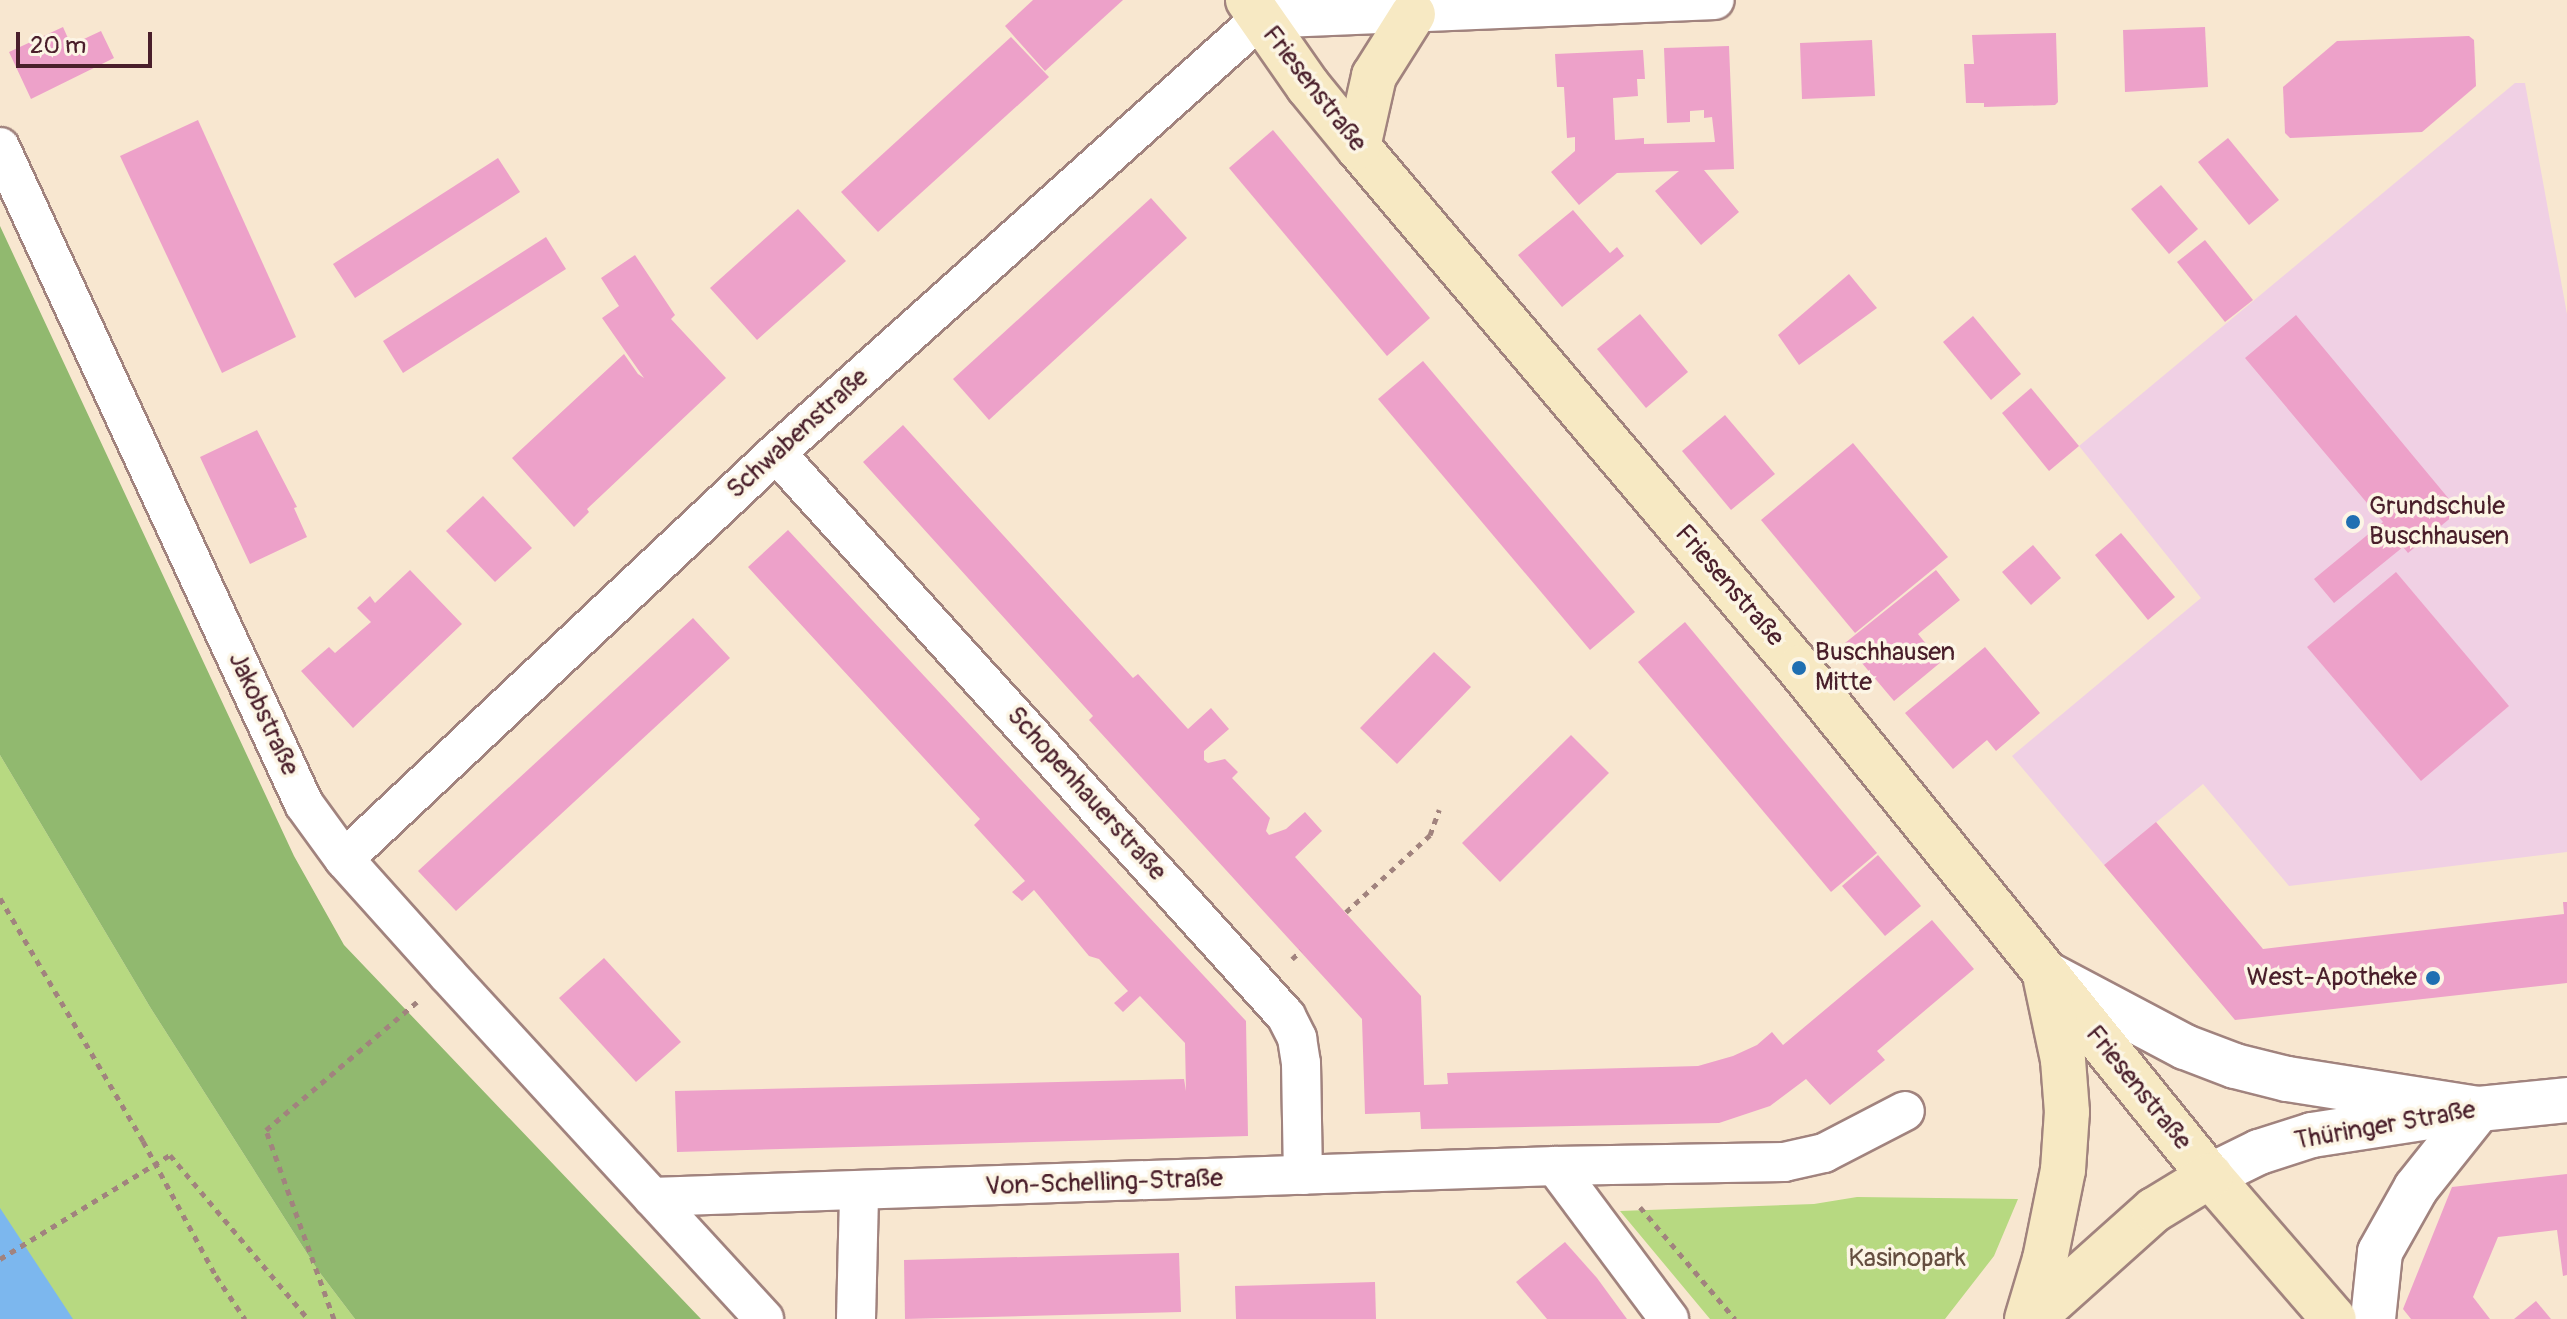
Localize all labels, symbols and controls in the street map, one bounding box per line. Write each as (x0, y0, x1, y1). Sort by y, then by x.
scale bar (20, 16, 156, 66)
street label: Friesenstraße (1255, 20, 1373, 158)
text: 20 m (30, 31, 86, 60)
street label: Schwabenstraße (721, 362, 875, 506)
place label: Grundschule Buschhausen (2369, 491, 2509, 552)
marker: Grundschule Buschhausen (2344, 513, 2362, 531)
street label: Friesenstraße (1668, 519, 1790, 653)
place label: Buschhausen Mitte (1815, 637, 1955, 698)
street label: Jakobstraße (221, 647, 305, 781)
marker: Buschhausen Mitte (1790, 659, 1808, 677)
street label: Schopenhauerstraße (1000, 701, 1172, 887)
place label: West-Apotheke (2247, 962, 2417, 994)
marker: West-Apotheke (2424, 969, 2442, 987)
street label: Friesenstraße (2078, 1020, 2198, 1156)
street label: Thüringer Straße (2292, 1095, 2478, 1157)
street label: Von-Schelling-Straße (985, 1163, 1223, 1203)
park label: Kasinopark (1848, 1243, 1966, 1275)

